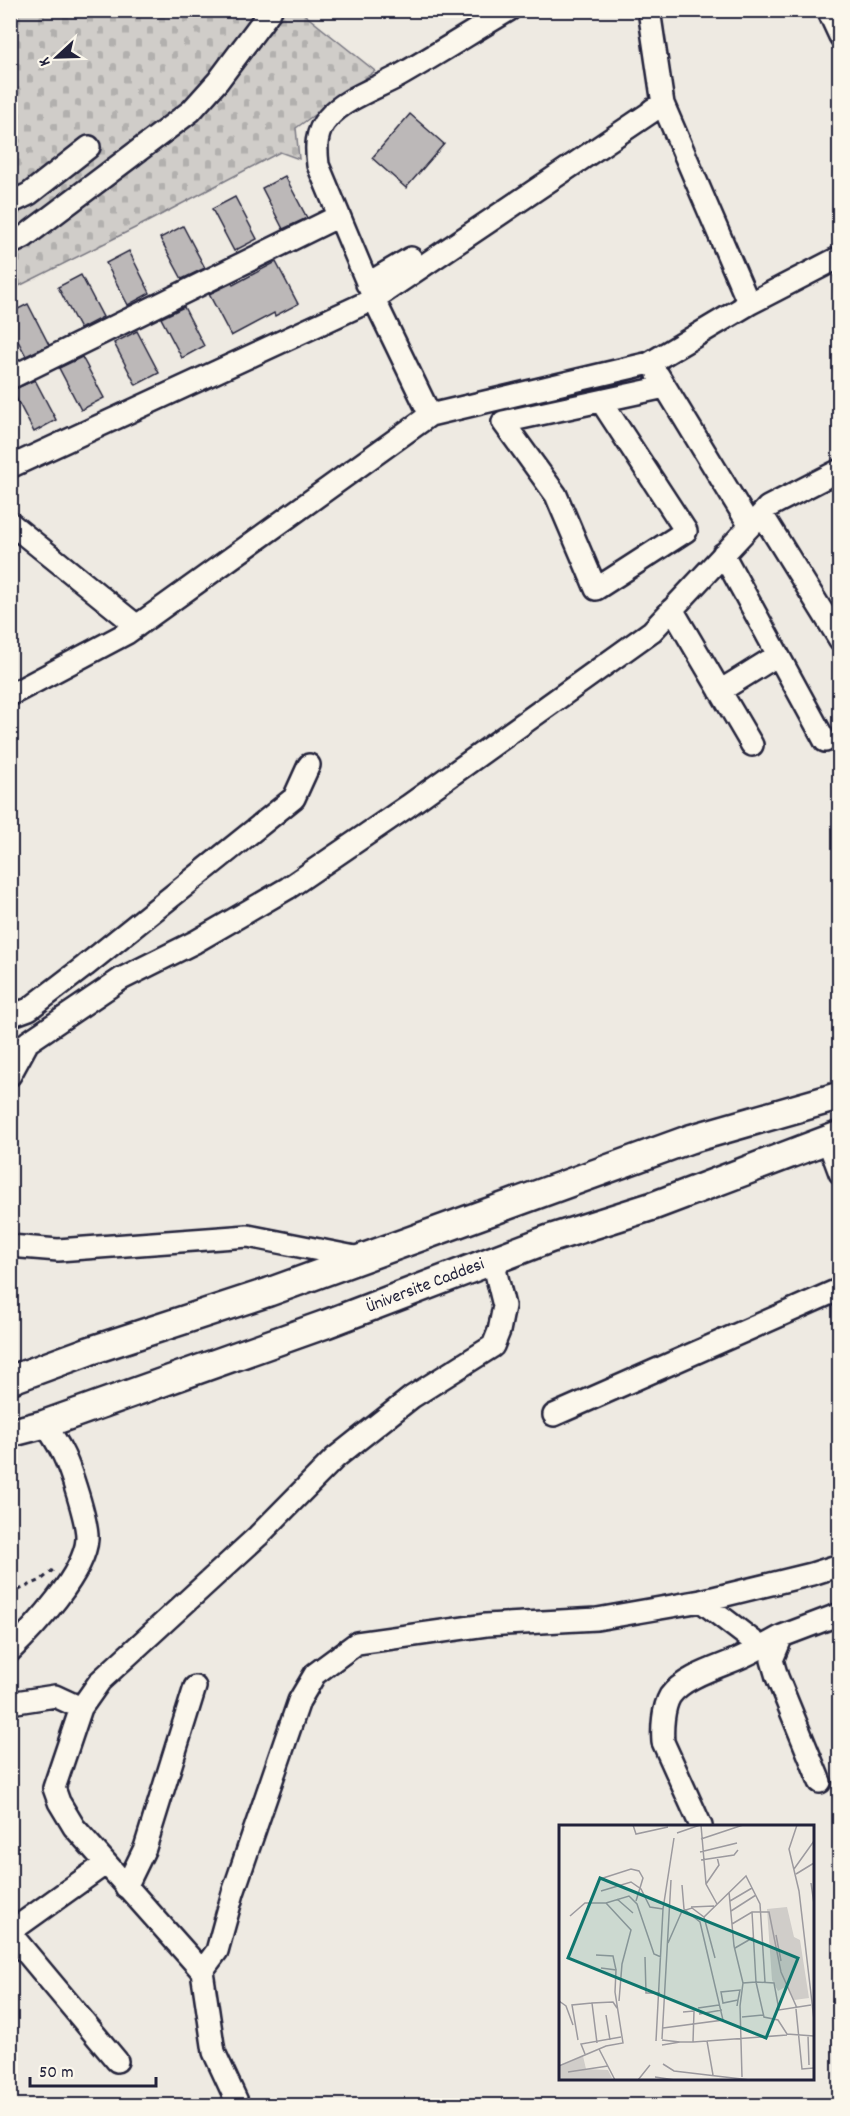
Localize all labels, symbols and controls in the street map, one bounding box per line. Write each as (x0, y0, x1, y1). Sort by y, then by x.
north arrow (27, 27, 87, 87)
text: K (33, 53, 57, 69)
street label: Üniversite Caddesi (363, 1252, 488, 1320)
inset map (559, 1825, 814, 2080)
scale bar (30, 2050, 156, 2088)
text: 50 m (39, 2061, 74, 2086)

